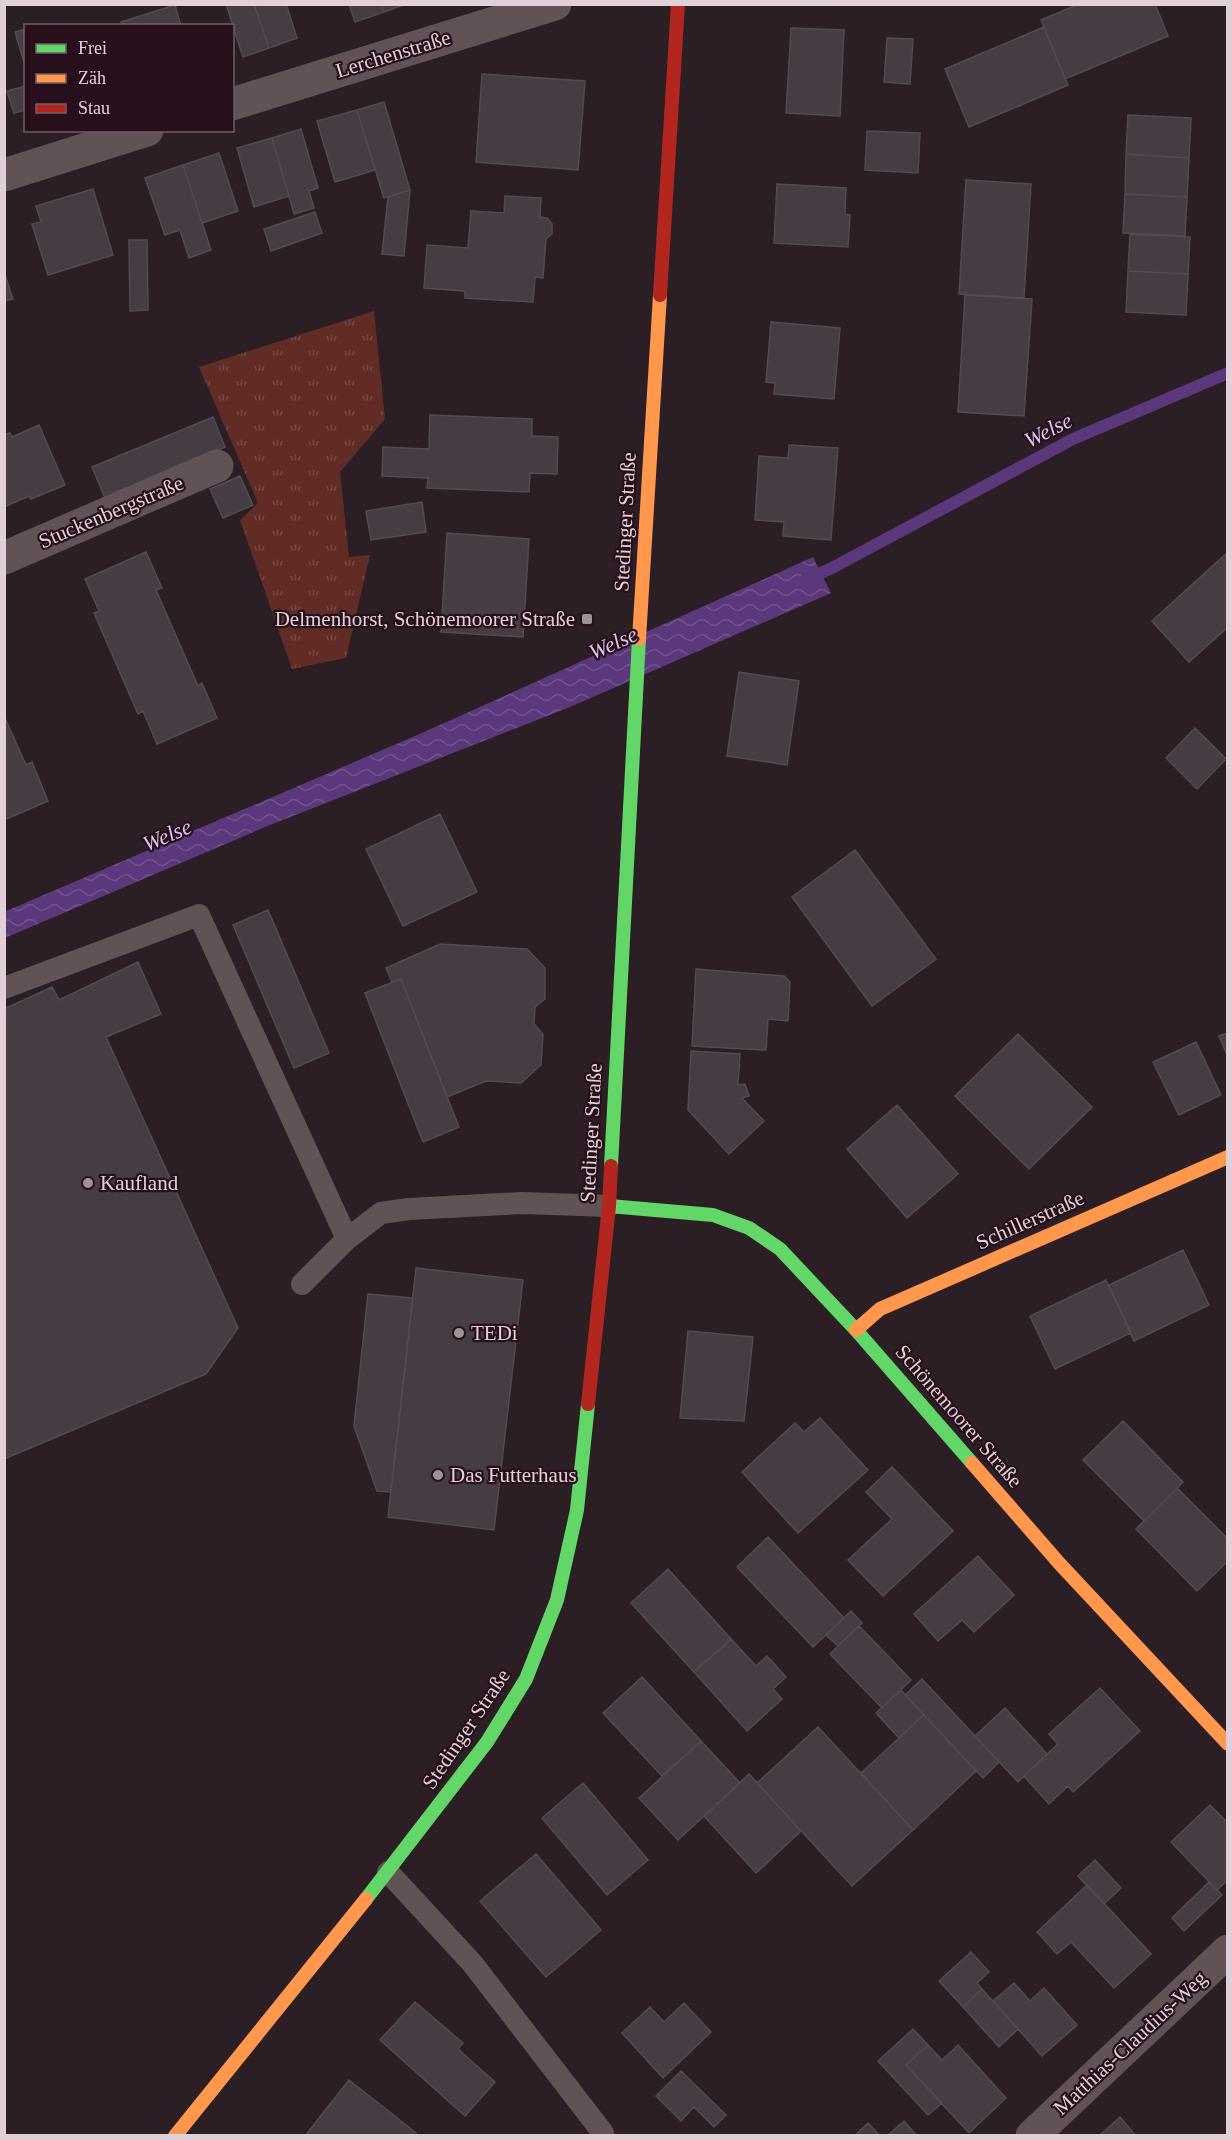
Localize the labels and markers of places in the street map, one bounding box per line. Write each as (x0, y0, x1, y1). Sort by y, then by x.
place label: Delmenhorst, Schönemoorer Straße (275, 607, 575, 631)
marker: Delmenhorst, Schönemoorer Straße (580, 612, 594, 626)
place label: Kaufland (100, 1171, 179, 1195)
marker: Kaufland (81, 1176, 95, 1190)
place label: TEDi (471, 1321, 518, 1345)
marker: TEDi (452, 1326, 466, 1340)
place label: Das Futterhaus (450, 1463, 577, 1487)
marker: Das Futterhaus (431, 1468, 445, 1482)

